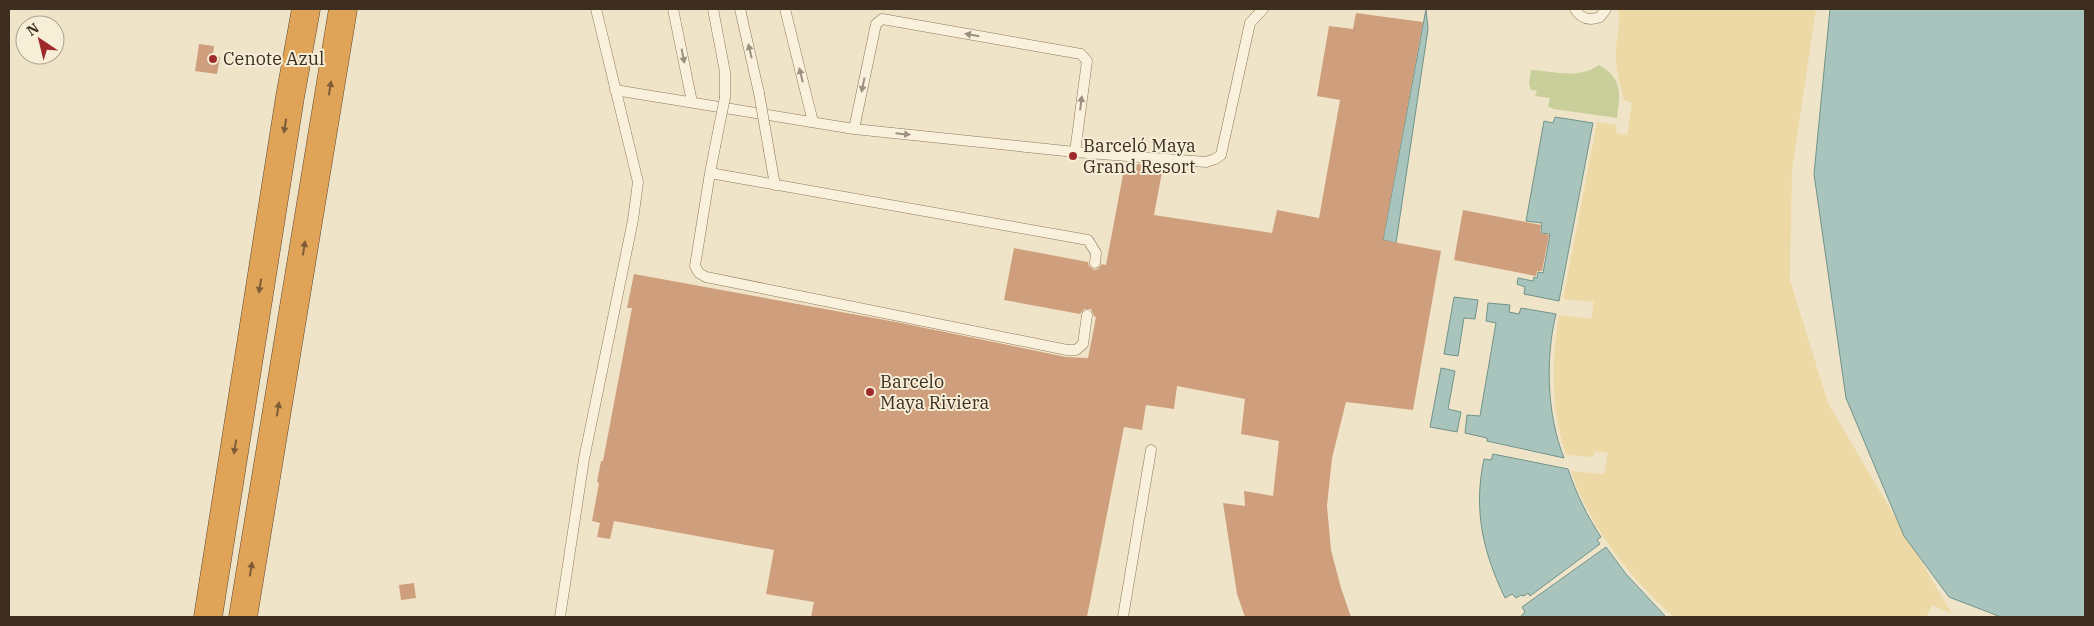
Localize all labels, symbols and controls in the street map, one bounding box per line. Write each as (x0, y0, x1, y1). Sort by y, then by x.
north arrow (15, 15, 65, 65)
text: N (23, 19, 42, 40)
one-way arrow (964, 30, 980, 38)
one-way arrow (746, 43, 754, 58)
place label: Cenote Azul (223, 47, 324, 70)
one-way arrow (679, 48, 687, 64)
marker: Cenote Azul (207, 53, 219, 65)
one-way arrow (797, 68, 805, 83)
one-way arrow (859, 78, 867, 93)
one-way arrow (327, 80, 335, 96)
one-way arrow (1077, 95, 1085, 111)
one-way arrow (281, 118, 289, 134)
one-way arrow (895, 130, 911, 138)
place label: Barceló Maya Grand Resort (1083, 134, 1196, 178)
marker: Barceló Maya Grand Resort (1067, 150, 1079, 162)
one-way arrow (300, 240, 308, 256)
one-way arrow (256, 279, 264, 295)
place label: Barcelo Maya Riviera (880, 370, 989, 414)
marker: Barcelo Maya Riviera (864, 386, 876, 398)
one-way arrow (274, 400, 282, 416)
one-way arrow (230, 439, 238, 455)
one-way arrow (248, 561, 256, 577)

